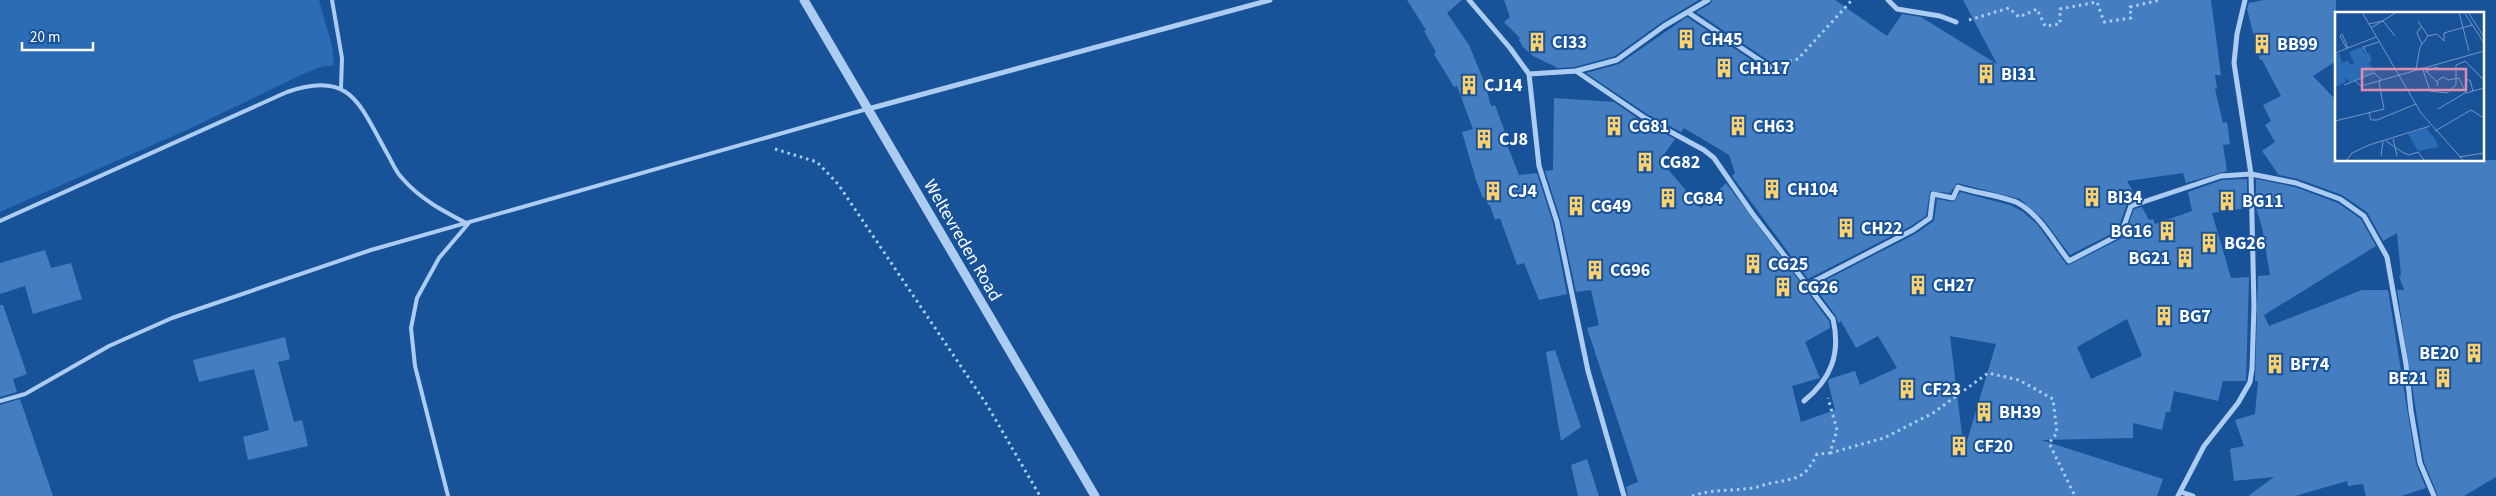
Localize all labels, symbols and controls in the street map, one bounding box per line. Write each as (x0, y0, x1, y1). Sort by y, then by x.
inset map (2335, 12, 2484, 161)
scale bar (22, 20, 94, 52)
text: 20 m (30, 27, 60, 48)
place label: CH45 (1701, 27, 1743, 52)
building icon: CH45 (1675, 28, 1697, 50)
place label: CI33 (1552, 30, 1587, 55)
building icon: CI33 (1526, 31, 1548, 53)
place label: BB99 (2277, 32, 2318, 57)
building icon: BB99 (2251, 33, 2273, 55)
place label: CH117 (1739, 56, 1790, 81)
building icon: CH117 (1713, 57, 1735, 79)
place label: BI31 (2001, 62, 2036, 87)
building icon: BI31 (1975, 63, 1997, 85)
place label: CJ14 (1484, 73, 1523, 98)
building icon: CJ14 (1458, 74, 1480, 96)
place label: CG81 (1629, 114, 1669, 139)
place label: CH63 (1753, 114, 1795, 139)
building icon: CG81 (1603, 115, 1625, 137)
building icon: CH63 (1727, 115, 1749, 137)
place label: CJ8 (1499, 127, 1528, 152)
building icon: CJ8 (1473, 128, 1495, 150)
place label: CG82 (1660, 150, 1700, 175)
building icon: CG82 (1634, 151, 1656, 173)
street label: Weltevreden Road (918, 175, 1008, 306)
place label: CH104 (1787, 177, 1839, 202)
building icon: CH104 (1761, 178, 1783, 200)
place label: CJ4 (1508, 179, 1537, 204)
building icon: CJ4 (1482, 180, 1504, 202)
place label: BI34 (2107, 185, 2143, 210)
place label: CG84 (1683, 186, 1724, 211)
building icon: BI34 (2081, 186, 2103, 208)
building icon: CG84 (1657, 187, 1679, 209)
place label: BG11 (2242, 189, 2283, 214)
building icon: BG11 (2216, 190, 2238, 212)
place label: CG49 (1591, 194, 1631, 219)
building icon: CG49 (1565, 195, 1587, 217)
place label: CH22 (1861, 216, 1903, 241)
building icon: CH22 (1835, 217, 1857, 239)
place label: BG16 (2111, 219, 2152, 244)
building icon: BG16 (2156, 220, 2178, 242)
place label: BG26 (2224, 231, 2265, 256)
building icon: BG26 (2198, 232, 2220, 254)
place label: BG21 (2129, 246, 2170, 271)
building icon: BG21 (2174, 247, 2196, 269)
place label: CG25 (1768, 252, 1808, 277)
building icon: CG25 (1742, 253, 1764, 275)
place label: CG96 (1610, 258, 1650, 283)
building icon: CG96 (1584, 259, 1606, 281)
place label: CH27 (1933, 273, 1975, 298)
building icon: CH27 (1907, 274, 1929, 296)
place label: CG26 (1798, 275, 1838, 300)
building icon: CG26 (1772, 276, 1794, 298)
place label: BG7 (2179, 304, 2211, 329)
building icon: BG7 (2153, 305, 2175, 327)
place label: BE20 (2419, 341, 2459, 366)
building icon: BE20 (2463, 342, 2485, 364)
place label: BF74 (2290, 352, 2330, 377)
building icon: BF74 (2264, 353, 2286, 375)
place label: BE21 (2388, 366, 2428, 391)
building icon: BE21 (2432, 367, 2454, 389)
place label: CF23 (1922, 377, 1961, 402)
building icon: CF23 (1896, 378, 1918, 400)
place label: BH39 (1999, 400, 2041, 425)
building icon: BH39 (1973, 401, 1995, 423)
place label: CF20 (1974, 434, 2013, 459)
building icon: CF20 (1948, 435, 1970, 457)

